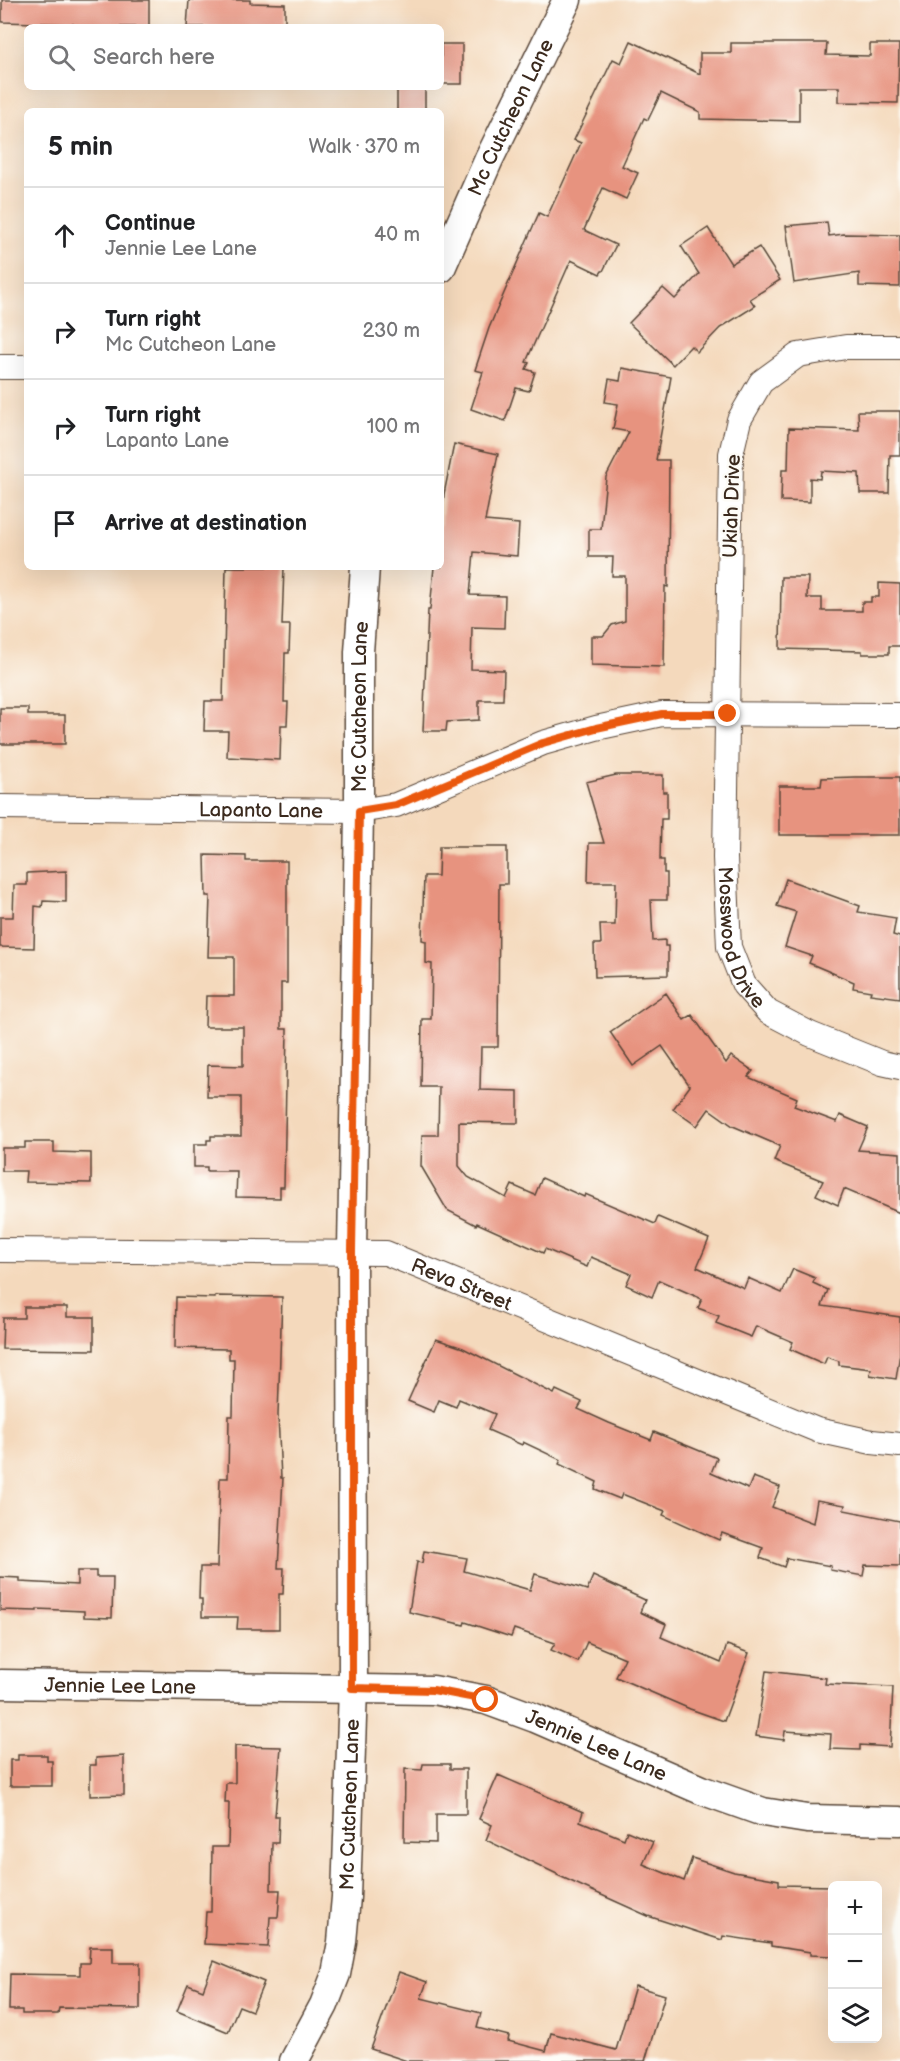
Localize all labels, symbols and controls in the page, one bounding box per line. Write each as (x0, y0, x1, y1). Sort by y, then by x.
search box (24, 24, 444, 90)
street label: Mc Cutcheon Lane (463, 35, 559, 200)
icon: search (45, 41, 78, 74)
text: Search here (93, 44, 215, 71)
text: 5 min (48, 132, 113, 163)
text: Walk · 370 m (308, 135, 420, 159)
text: Continue (105, 210, 195, 237)
icon: ahead (48, 219, 81, 252)
text: 40 m (374, 223, 420, 247)
text: Jennie Lee Lane (105, 237, 257, 261)
text: Turn right (105, 306, 201, 333)
icon: right (48, 315, 81, 348)
text: 230 m (363, 319, 420, 343)
text: Mc Cutcheon Lane (105, 333, 276, 357)
text: Turn right (105, 402, 201, 429)
icon: right (48, 411, 81, 444)
text: 100 m (367, 415, 420, 439)
text: Lapanto Lane (105, 429, 229, 453)
street label: Ukiah Drive (718, 454, 746, 558)
icon: arrive (48, 507, 81, 540)
text: Arrive at destination (105, 510, 307, 537)
street label: Mc Cutcheon Lane (348, 620, 374, 792)
route end (714, 700, 740, 726)
street label: Lapanto Lane (199, 798, 323, 824)
street label: Mosswood Drive (712, 866, 770, 1014)
street label: Reva Street (408, 1254, 515, 1316)
street label: Jennie Lee Lane (44, 1674, 196, 1700)
route start (472, 1686, 498, 1712)
street label: Jennie Lee Lane (522, 1705, 670, 1787)
street label: Mc Cutcheon Lane (335, 1718, 365, 1891)
map controls (828, 1881, 882, 2043)
button: + (828, 1881, 882, 1935)
button: − (828, 1935, 882, 1989)
button: layers (828, 1989, 882, 2043)

